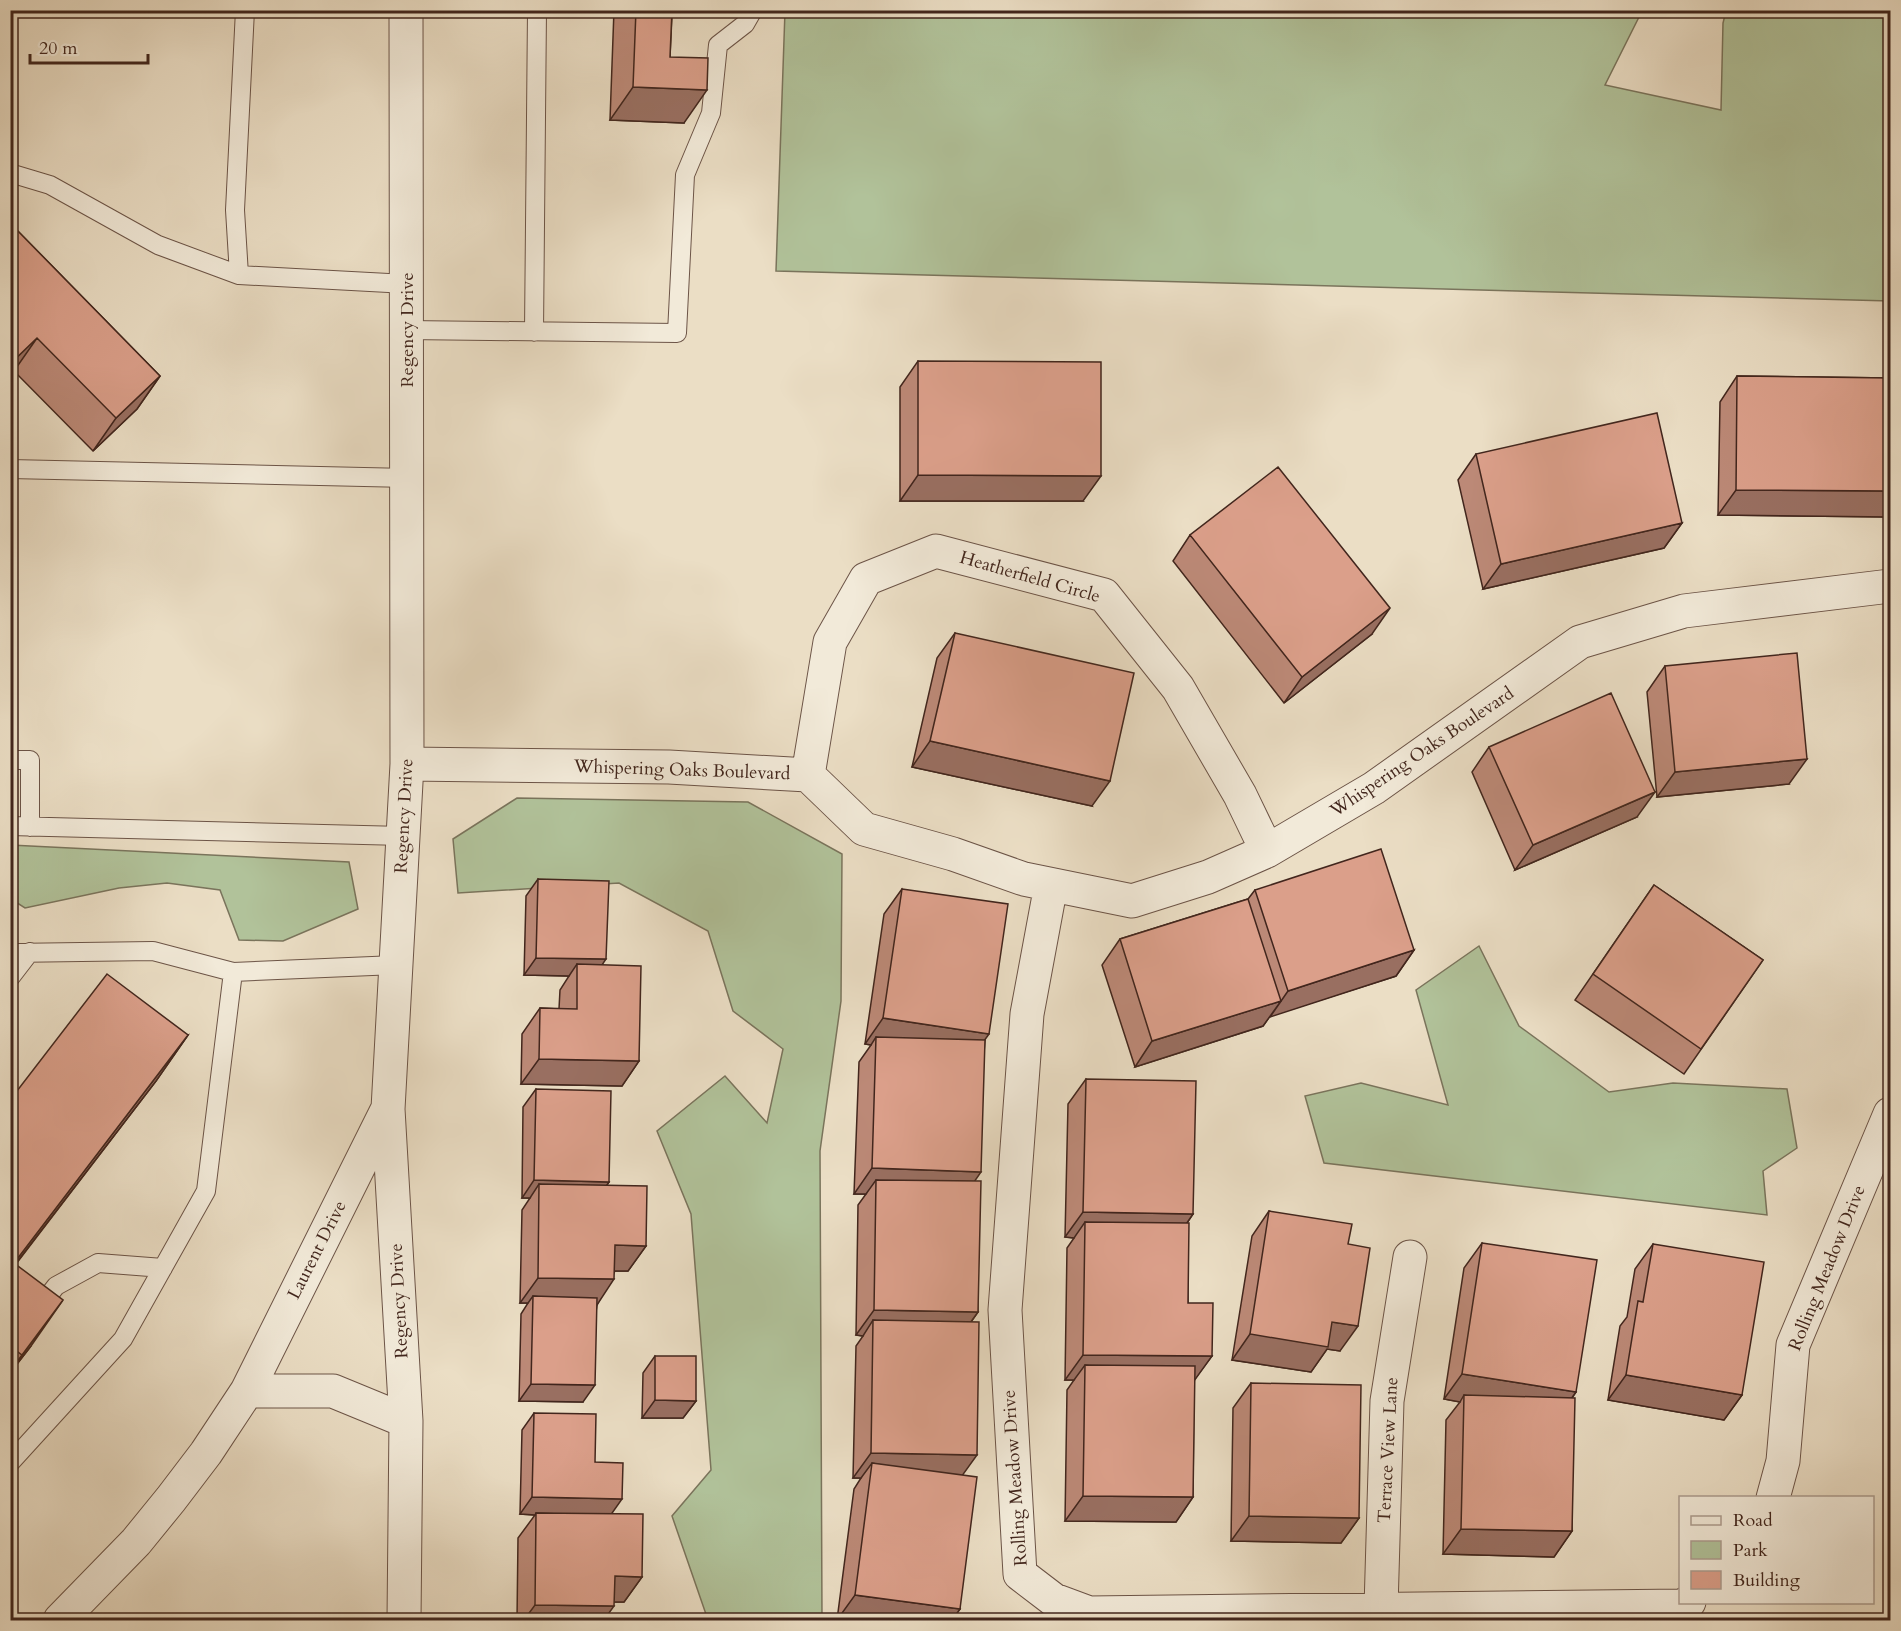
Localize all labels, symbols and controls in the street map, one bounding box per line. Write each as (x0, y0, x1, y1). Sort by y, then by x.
scale bar (30, 27, 148, 65)
text: 20 m (39, 36, 78, 61)
street label: Regency Drive (395, 272, 420, 388)
street label: Heatherfield Circle (957, 545, 1103, 609)
street label: Whispering Oaks Boulevard (1324, 681, 1519, 824)
street label: Whispering Oaks Boulevard (572, 754, 791, 786)
street label: Regency Drive (389, 758, 419, 874)
street label: Rolling Meadow Drive (1782, 1181, 1872, 1355)
street label: Laurent Drive (281, 1196, 353, 1304)
street label: Regency Drive (384, 1243, 414, 1359)
street label: Terrace View Lane (1372, 1376, 1404, 1524)
street label: Rolling Meadow Drive (996, 1389, 1034, 1567)
legend (1679, 1496, 1874, 1604)
text: Road (1733, 1508, 1773, 1533)
text: Park (1733, 1538, 1768, 1563)
text: Building (1733, 1568, 1801, 1593)

